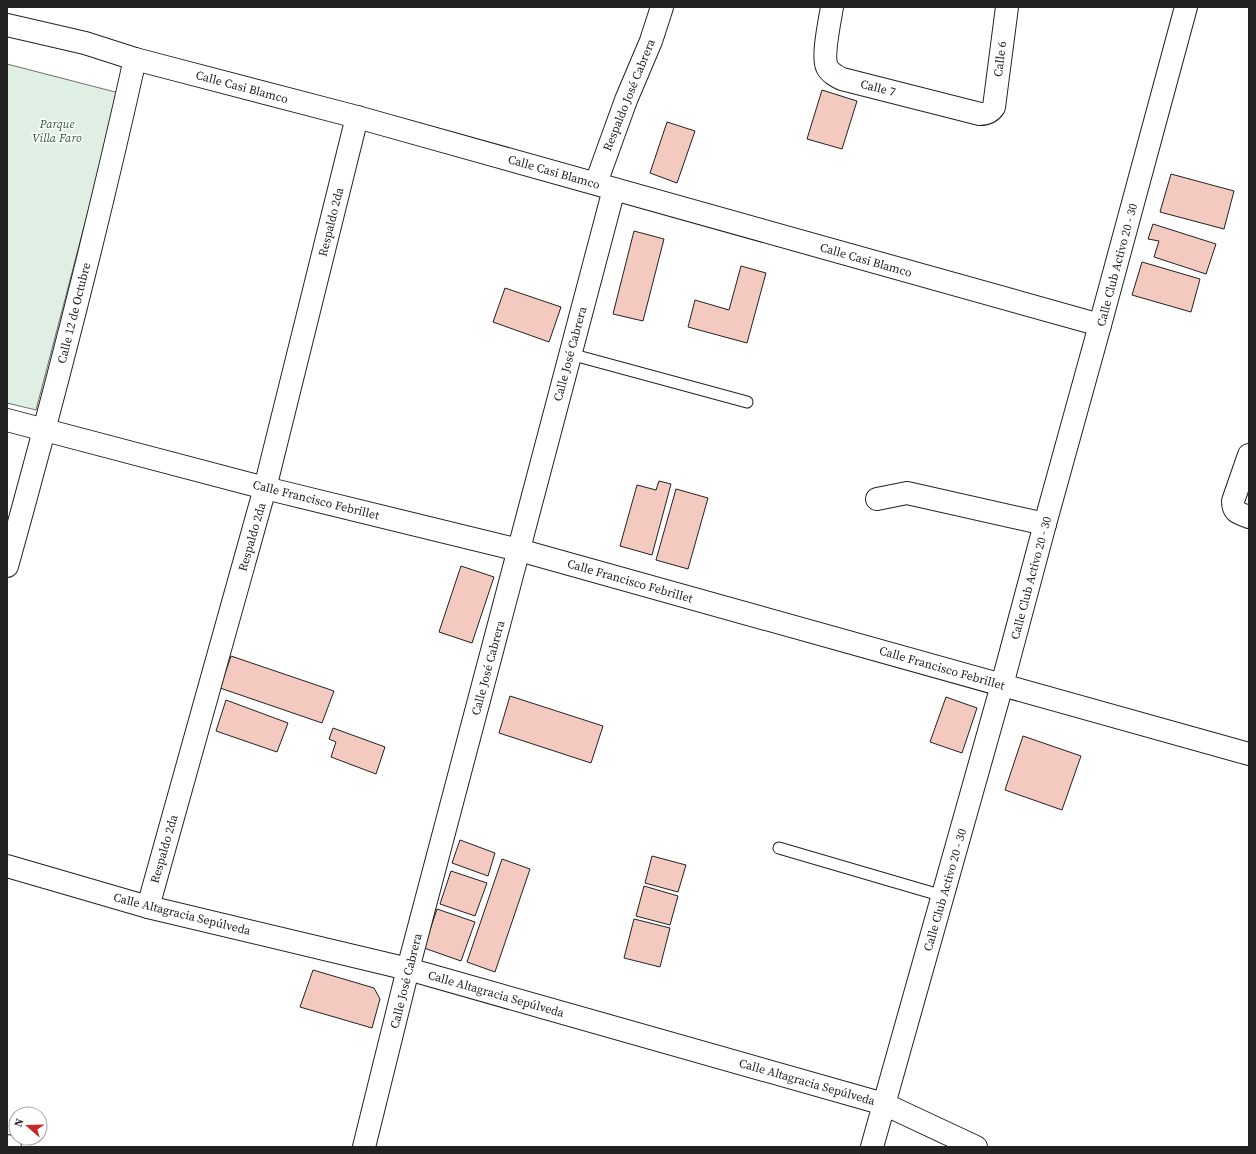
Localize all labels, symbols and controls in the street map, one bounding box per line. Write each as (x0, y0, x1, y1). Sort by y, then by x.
street label: Respaldo José Cabrera (599, 36, 659, 153)
street label: Calle 6 (990, 40, 1010, 78)
street label: Calle Casi Blamco (194, 67, 290, 107)
street label: Calle 7 (859, 76, 897, 100)
park label: Parque Villa Faro (32, 116, 82, 146)
street label: Calle Casi Blamco (506, 151, 602, 193)
street label: Respaldo 2da (315, 185, 348, 258)
street label: Calle Club Activo 20 - 30 (1093, 202, 1141, 328)
street label: Calle Casi Blamco (818, 239, 914, 281)
street label: Calle 12 de Octubre (54, 261, 94, 365)
street label: Calle José Cabrera (550, 304, 591, 403)
street label: Calle Francisco Febrillet (251, 477, 381, 523)
street label: Respaldo 2da (235, 500, 270, 573)
street label: Calle Club Activo 20 - 30 (1007, 515, 1055, 641)
street label: Calle Francisco Febrillet (565, 555, 695, 607)
street label: Calle José Cabrera (468, 618, 509, 717)
street label: Calle Francisco Febrillet (877, 642, 1007, 694)
street label: Respaldo 2da (147, 812, 182, 885)
street label: Calle Club Activo 20 - 30 (920, 827, 970, 953)
street label: Calle Altagracia Sepúlveda (112, 889, 253, 939)
street label: Calle José Cabrera (386, 931, 426, 1030)
street label: Calle Altagracia Sepúlveda (426, 967, 567, 1021)
street label: Calle Altagracia Sepúlveda (737, 1055, 878, 1109)
north arrow (8, 1106, 48, 1146)
text: N (11, 1116, 27, 1129)

